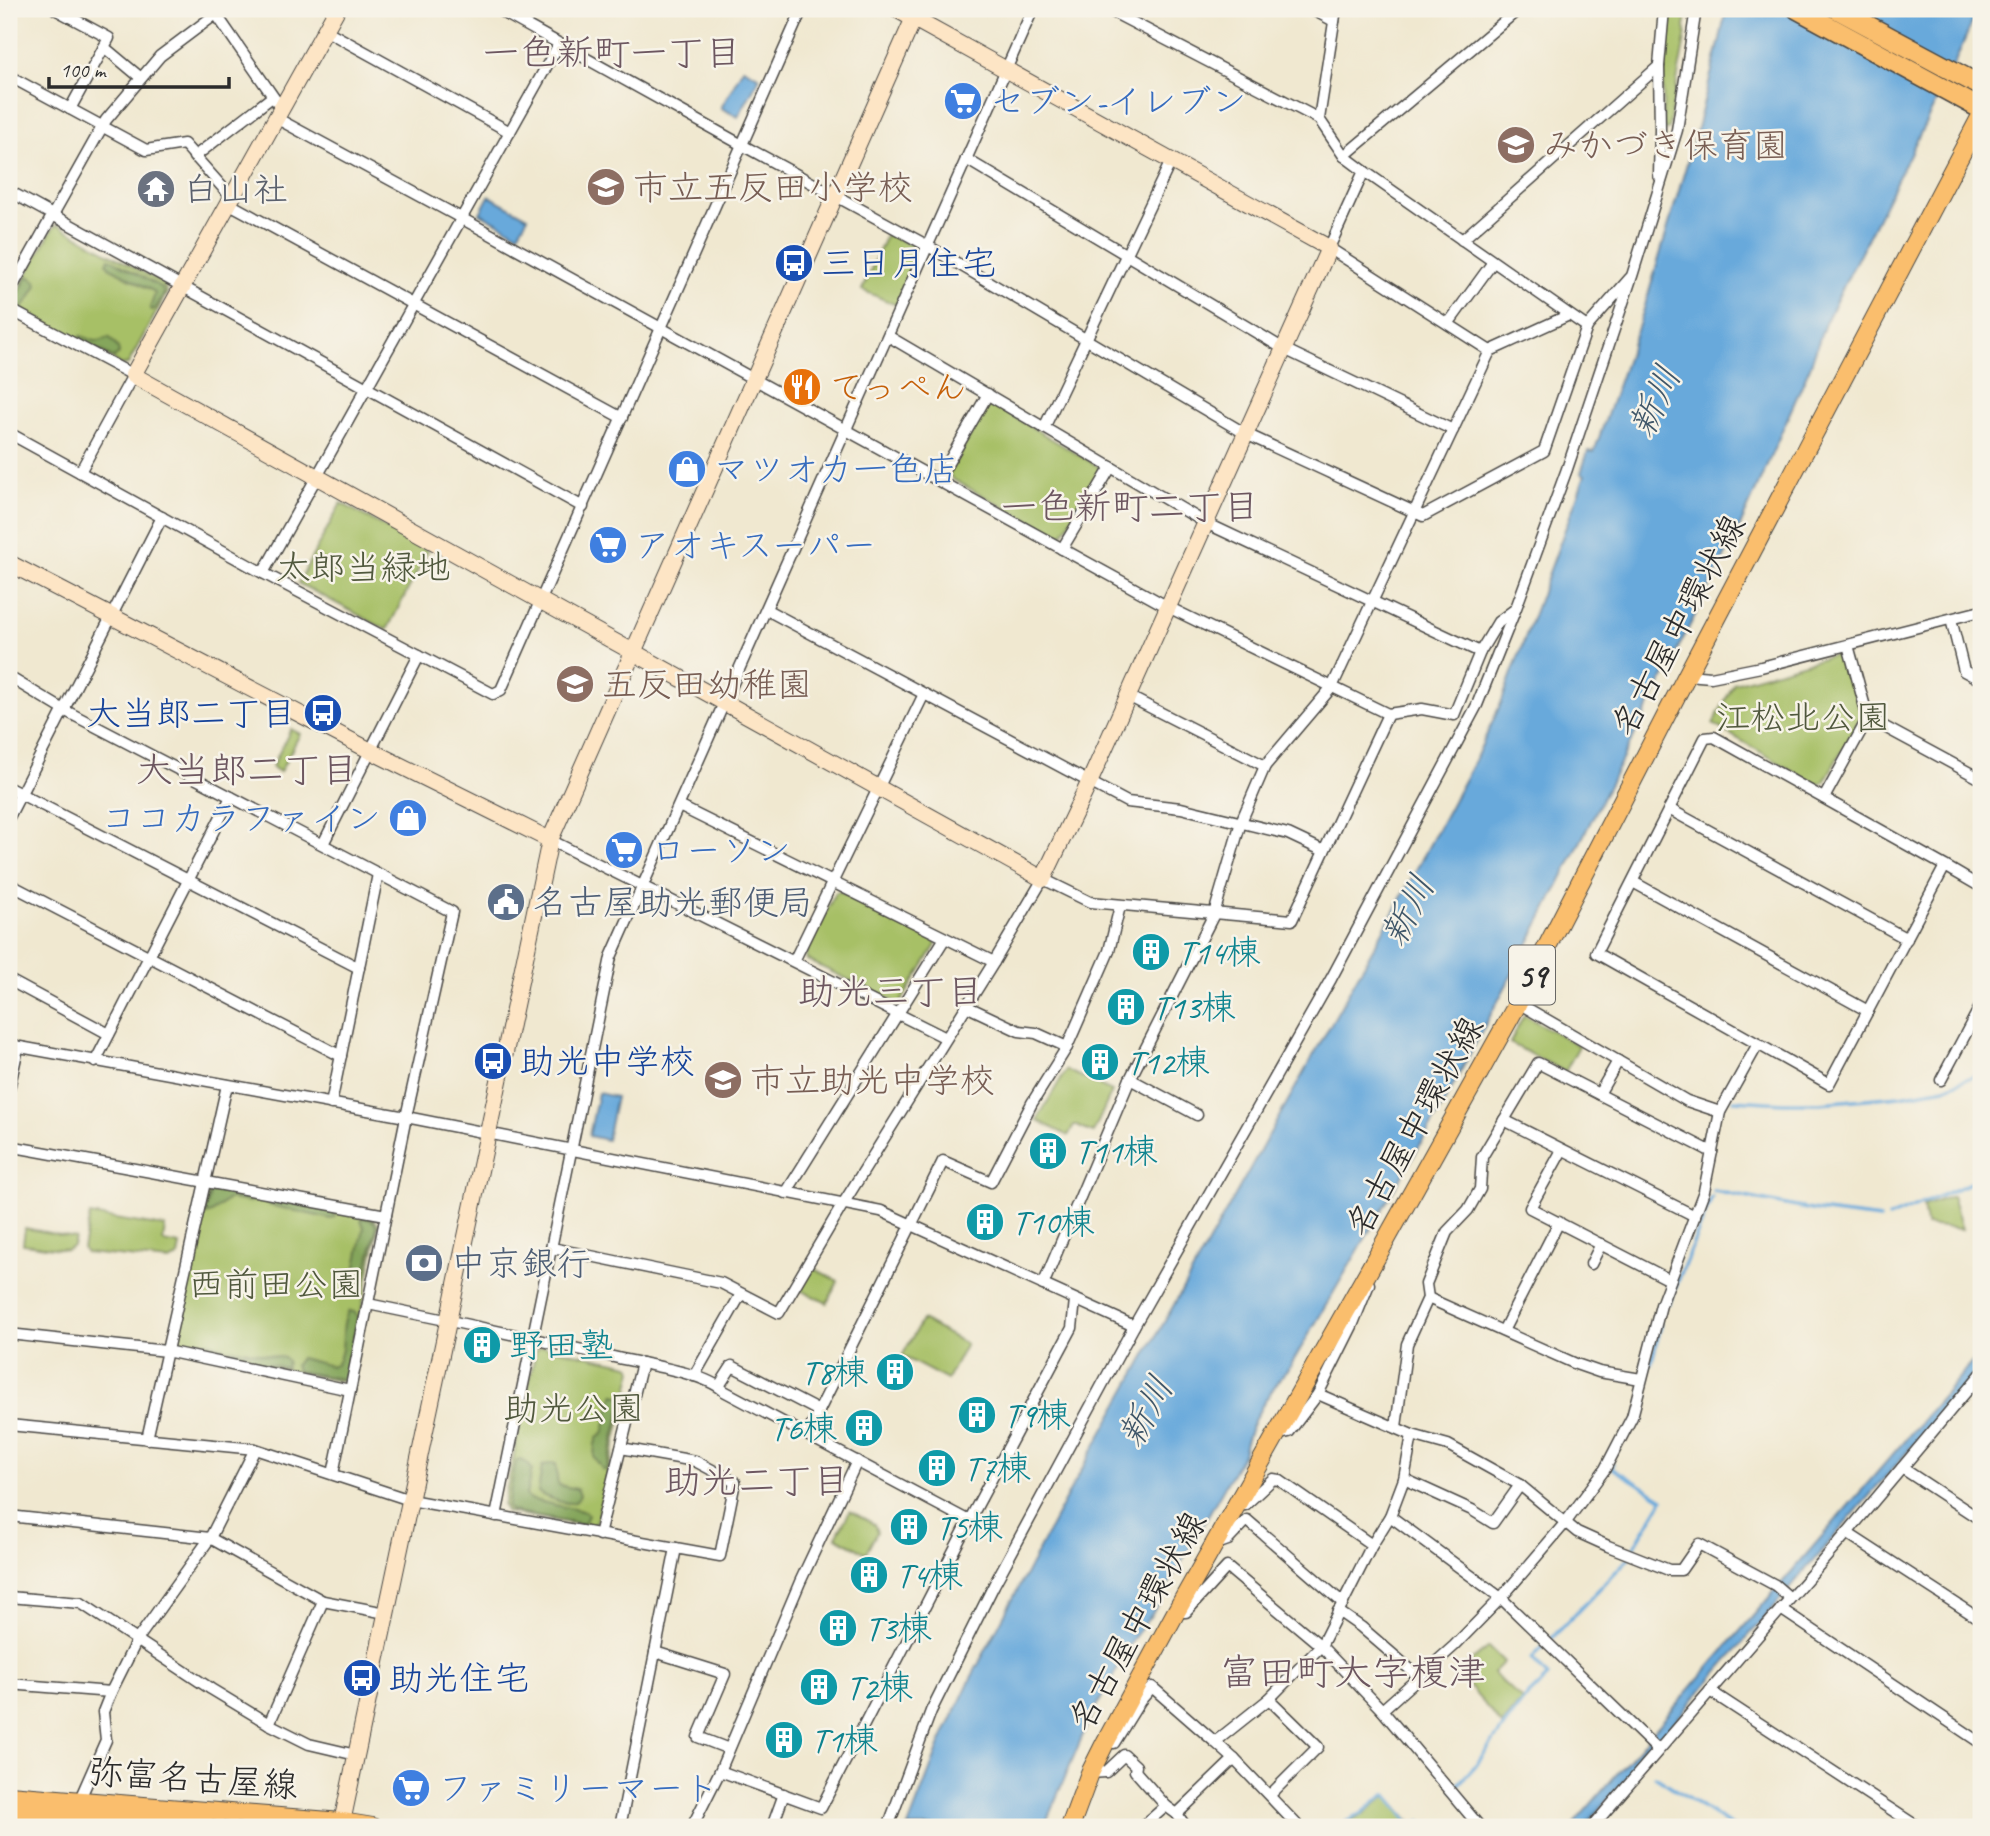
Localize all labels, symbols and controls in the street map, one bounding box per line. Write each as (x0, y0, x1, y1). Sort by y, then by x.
district label: 一色新町一丁目 (483, 29, 742, 76)
scale bar (49, 46, 229, 90)
text: 100 m (60, 57, 107, 83)
place label: セブン-イレブン (990, 79, 1246, 124)
supermarket icon: セブン-イレブン (942, 80, 984, 122)
place label: みかづき保育園 (1543, 123, 1788, 168)
school or university icon: みかづき保育園 (1495, 124, 1537, 166)
place label: 市立五反田小学校 (633, 165, 913, 210)
school or university icon: 市立五反田小学校 (585, 166, 627, 208)
place label: 白山社 (183, 167, 288, 212)
temple icon: 白山社 (135, 168, 177, 210)
place label: 三日月住宅 (821, 241, 996, 286)
bus stop icon: 三日月住宅 (773, 242, 815, 284)
water label: 新川 (1618, 358, 1691, 445)
place label: てっぺん (829, 365, 967, 410)
restaurant icon: てっぺん (781, 366, 823, 408)
place label: マツオカ一色店 (714, 447, 958, 492)
shop icon: マツオカ一色店 (666, 448, 708, 490)
district label: 一色新町二丁目 (1001, 483, 1260, 530)
street label: 名古屋中環状線 (1601, 507, 1756, 744)
place label: アオキスーパー (635, 523, 877, 568)
supermarket icon: アオキスーパー (587, 524, 629, 566)
park label: 太郎当緑地 (275, 545, 451, 590)
place label: 五反田幼稚園 (602, 662, 812, 707)
school or university icon: 五反田幼稚園 (554, 663, 596, 705)
place label: 大当郎二丁目 (86, 691, 296, 736)
bus stop icon: 大当郎二丁目 (302, 692, 344, 734)
park label: 江松北公園 (1715, 695, 1891, 740)
district label: 大当郎二丁目 (136, 746, 358, 793)
place label: ココカラファイン (101, 796, 381, 841)
shop icon: ココカラファイン (387, 797, 429, 839)
place label: ローソン (651, 828, 791, 873)
supermarket icon: ローソン (603, 829, 645, 871)
water label: 新川 (1370, 867, 1445, 954)
place label: 名古屋助光郵便局 (533, 880, 813, 925)
public building icon: 名古屋助光郵便局 (485, 881, 527, 923)
place label: T14棟 (1178, 930, 1261, 975)
building icon: T14棟 (1130, 931, 1172, 973)
road number: 59 (1509, 945, 1555, 1004)
district label: 助光三丁目 (799, 968, 984, 1015)
place label: T13棟 (1153, 985, 1236, 1030)
building icon: T13棟 (1105, 986, 1147, 1028)
street label: 名古屋中環状線 (1335, 1008, 1494, 1244)
place label: 助光中学校 (520, 1039, 695, 1084)
bus stop icon: 助光中学校 (472, 1040, 514, 1082)
place label: T12棟 (1127, 1040, 1210, 1085)
building icon: T12棟 (1079, 1041, 1121, 1083)
place label: 市立助光中学校 (750, 1058, 995, 1103)
school or university icon: 市立助光中学校 (702, 1059, 744, 1101)
place label: T11棟 (1075, 1129, 1158, 1174)
building icon: T11棟 (1027, 1130, 1069, 1172)
place label: T10棟 (1012, 1200, 1095, 1245)
building icon: T10棟 (964, 1201, 1006, 1243)
place label: 中京銀行 (451, 1241, 591, 1286)
bank icon: 中京銀行 (403, 1242, 445, 1284)
park label: 西前田公園 (188, 1262, 364, 1307)
place label: 野田塾 (509, 1323, 614, 1368)
building icon: 野田塾 (461, 1324, 503, 1366)
place label: T8棟 (801, 1350, 868, 1395)
building icon: T8棟 (874, 1351, 916, 1393)
water label: 新川 (1107, 1367, 1184, 1455)
park label: 助光公園 (504, 1386, 644, 1431)
place label: T9棟 (1004, 1393, 1071, 1438)
building icon: T9棟 (956, 1394, 998, 1436)
place label: T6棟 (770, 1406, 837, 1451)
building icon: T6棟 (843, 1407, 885, 1449)
place label: T7棟 (964, 1446, 1031, 1491)
building icon: T7棟 (916, 1447, 958, 1489)
district label: 助光二丁目 (665, 1457, 850, 1504)
street label: 名古屋中環状線 (1058, 1503, 1217, 1739)
place label: T5棟 (936, 1505, 1003, 1550)
building icon: T5棟 (888, 1506, 930, 1548)
place label: T4棟 (896, 1553, 963, 1598)
building icon: T4棟 (848, 1554, 890, 1596)
place label: T3棟 (865, 1606, 932, 1651)
building icon: T3棟 (817, 1607, 859, 1649)
district label: 富田町大字榎津 (1220, 1649, 1486, 1696)
place label: 助光住宅 (389, 1656, 529, 1701)
bus stop icon: 助光住宅 (341, 1657, 383, 1699)
place label: T2棟 (846, 1665, 913, 1710)
building icon: T2棟 (798, 1666, 840, 1708)
place label: T1棟 (811, 1718, 878, 1763)
building icon: T1棟 (763, 1719, 805, 1761)
street label: 弥富名古屋線 (87, 1749, 299, 1808)
place label: ファミリーマート (438, 1766, 719, 1811)
supermarket icon: ファミリーマート (390, 1767, 432, 1809)

